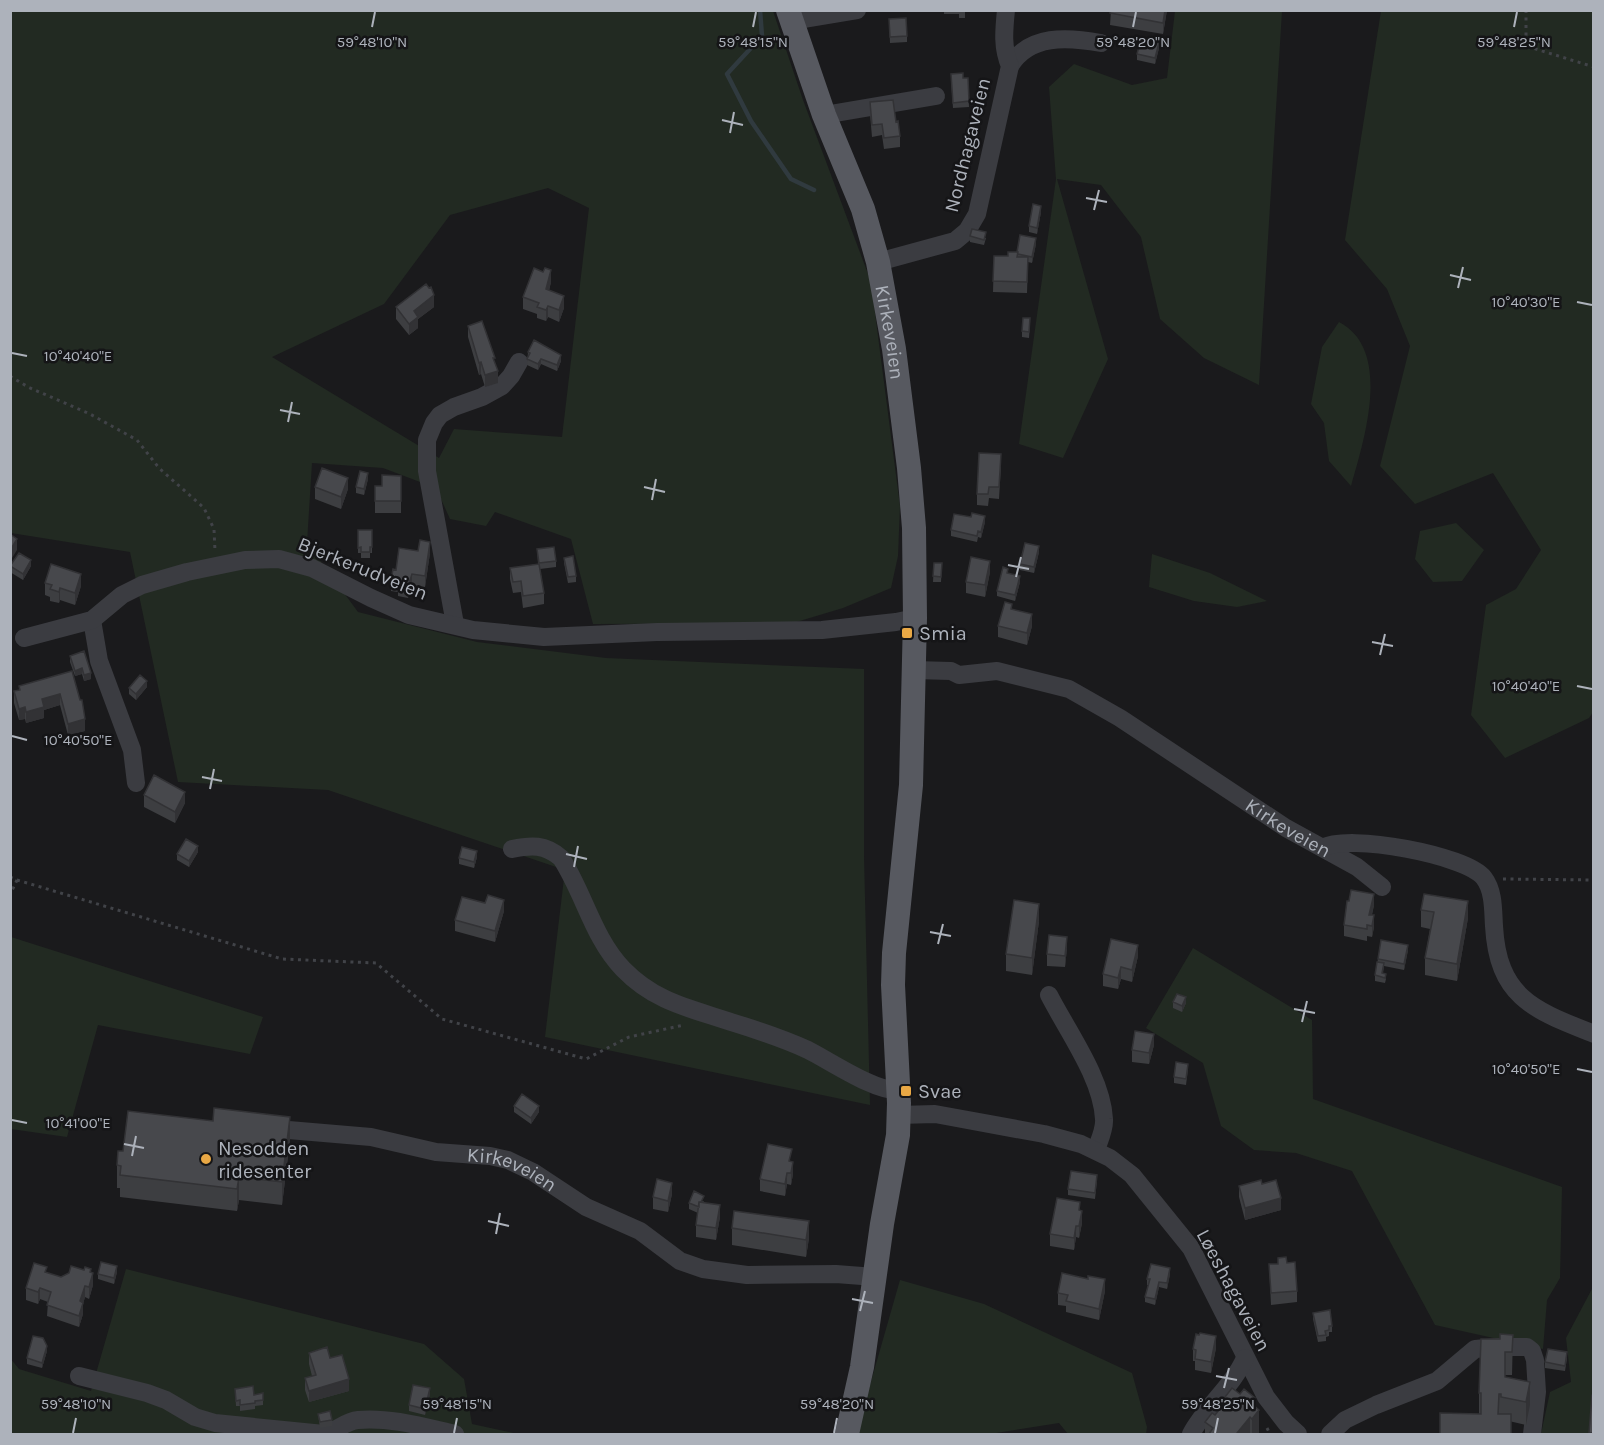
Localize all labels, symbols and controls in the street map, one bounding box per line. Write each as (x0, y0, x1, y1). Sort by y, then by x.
text: 59°48'10"N (337, 33, 407, 51)
text: 59°48'15"N (718, 33, 788, 51)
text: 59°48'20"N (1096, 33, 1170, 51)
text: 59°48'25"N (1477, 33, 1551, 51)
street label: Nordhagaveien (940, 76, 995, 215)
street label: Kirkeveien (870, 283, 909, 381)
text: 10°40'30"E (1491, 293, 1561, 311)
text: 10°40'40"E (44, 347, 112, 365)
street label: Bjerkerudveien (295, 532, 431, 605)
place label: Smia (919, 622, 967, 645)
marker: Smia (900, 626, 914, 640)
text: 10°40'40"E (1492, 677, 1560, 695)
text: 10°40'50"E (44, 731, 112, 749)
street label: Kirkeveien (1241, 793, 1335, 862)
text: 10°40'50"E (1492, 1060, 1560, 1078)
place label: Svae (918, 1080, 961, 1103)
marker: Svae (899, 1084, 913, 1098)
text: 10°41'00"E (45, 1114, 111, 1132)
place label: Nesodden ridesenter (218, 1137, 312, 1183)
street label: Kirkeveien (466, 1143, 561, 1197)
marker: Nesodden ridesenter (199, 1152, 213, 1166)
street label: Løeshagaveien (1192, 1225, 1275, 1355)
text: 59°48'10"N (41, 1395, 111, 1413)
text: 59°48'15"N (422, 1395, 492, 1413)
text: 59°48'20"N (800, 1395, 874, 1413)
text: 59°48'25"N (1181, 1395, 1255, 1413)

